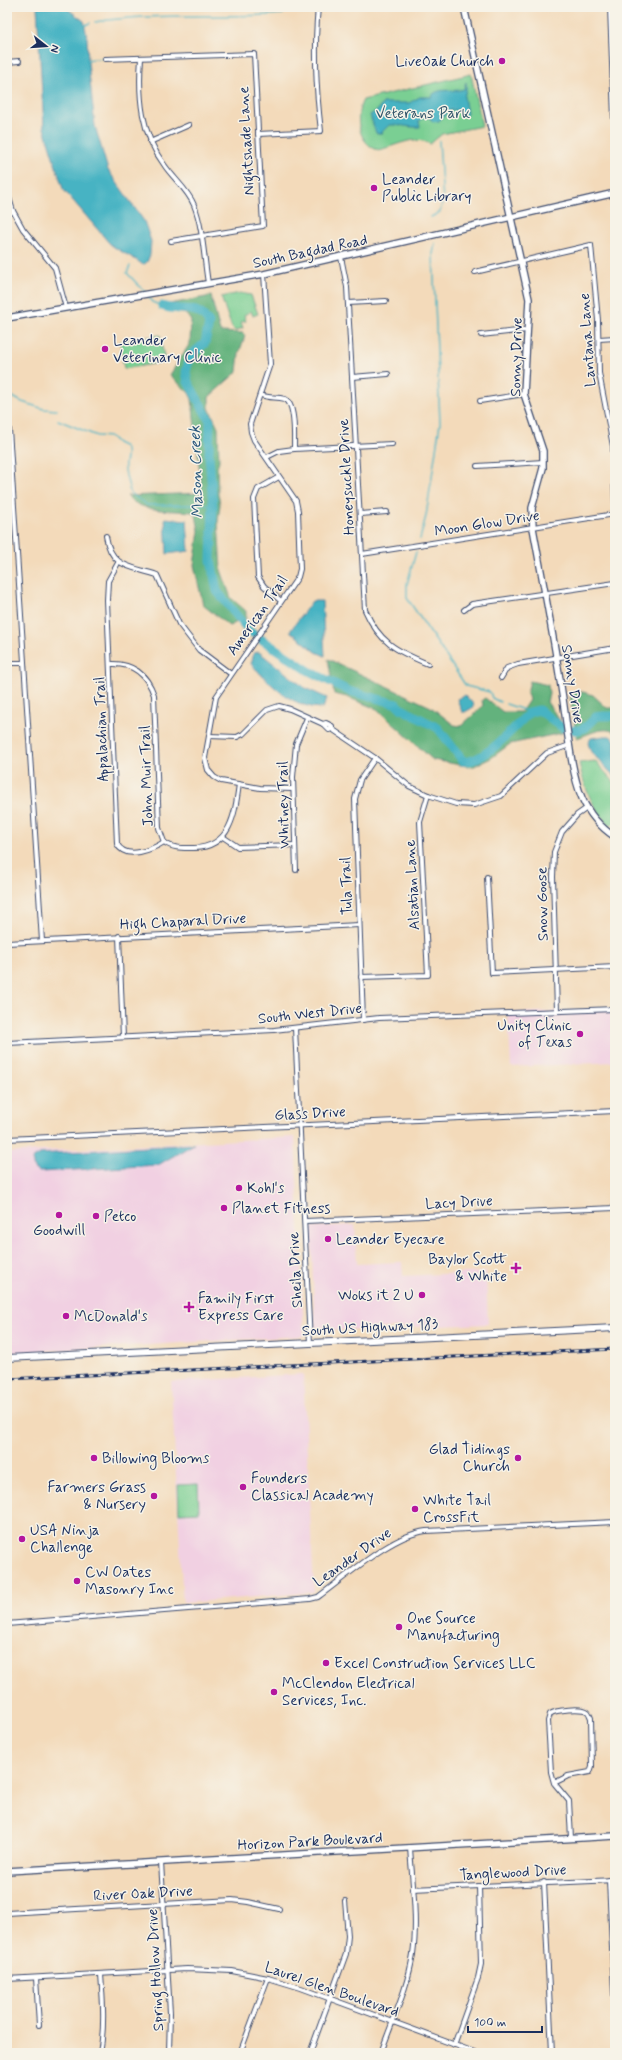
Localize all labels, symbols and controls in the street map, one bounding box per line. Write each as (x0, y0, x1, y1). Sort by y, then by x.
north arrow (26, 26, 66, 66)
text: N (47, 43, 62, 54)
place label: LiveOak Church (395, 52, 494, 72)
marker: LiveOak Church (497, 56, 507, 66)
street label: Nightshade Lane (234, 86, 261, 196)
park label: Veterans Park (376, 104, 471, 124)
place label: Leander Public Library (382, 170, 471, 207)
marker: Leander Public Library (369, 183, 379, 193)
street label: South Bagdad Road (251, 230, 370, 275)
street label: Lantana Lane (575, 292, 601, 387)
street label: Sonny Drive (506, 317, 528, 397)
place label: Leander Veterinary Clinic (113, 331, 222, 368)
marker: Leander Veterinary Clinic (100, 344, 110, 354)
street label: Honeysuckle Drive (334, 418, 360, 536)
water label: Mason Creek (184, 425, 209, 519)
street label: Moon Glow Drive (433, 506, 541, 542)
street label: American Trail (223, 571, 293, 660)
street label: Sonny Drive (556, 643, 588, 725)
street label: Appalachian Trail (90, 676, 115, 782)
street label: John Muir Trail (135, 725, 159, 827)
street label: Whitney Trail (273, 761, 295, 849)
street label: Alsatian Lane (401, 839, 425, 931)
street label: Tula Trail (336, 856, 358, 915)
street label: Snow Goose (532, 867, 554, 941)
street label: High Chaparal Drive (119, 909, 247, 936)
street label: South West Drive (257, 999, 363, 1029)
place label: Unity Clinic of Texas (497, 1016, 572, 1053)
marker: Unity Clinic of Texas (575, 1029, 585, 1039)
street label: Glass Drive (274, 1102, 347, 1126)
place label: Kohl's (247, 1179, 285, 1199)
marker: Kohl's (234, 1183, 244, 1193)
street label: Lacy Drive (425, 1191, 493, 1215)
place label: Planet Fitness (232, 1199, 330, 1219)
marker: Planet Fitness (219, 1203, 229, 1213)
place label: Petco (104, 1207, 136, 1227)
marker: Goodwill (54, 1210, 64, 1220)
marker: Petco (91, 1211, 101, 1221)
place label: Goodwill (33, 1221, 85, 1241)
place label: Leander Eyecare (336, 1230, 445, 1250)
street label: Sheila Drive (284, 1231, 308, 1308)
marker: Leander Eyecare (323, 1234, 333, 1244)
place label: Baylor Scott & White (428, 1250, 508, 1287)
marker: Baylor Scott & White (510, 1262, 522, 1274)
place label: Woks it 2 U (338, 1286, 414, 1306)
place label: Family First Express Care (198, 1289, 284, 1326)
marker: Woks it 2 U (417, 1290, 427, 1300)
marker: Family First Express Care (183, 1301, 195, 1313)
place label: McDonald's (74, 1307, 148, 1327)
marker: McDonald's (61, 1311, 71, 1321)
street label: South US Highway 183 (301, 1314, 439, 1343)
place label: Glad Tidings Church (429, 1440, 510, 1477)
place label: Billowing Blooms (102, 1449, 210, 1470)
marker: Billowing Blooms (89, 1453, 99, 1463)
marker: Glad Tidings Church (513, 1453, 523, 1463)
place label: Founders Classical Academy (251, 1469, 374, 1506)
place label: Farmers Grass & Nursery (48, 1478, 146, 1515)
marker: Founders Classical Academy (238, 1482, 248, 1492)
marker: Farmers Grass & Nursery (149, 1491, 159, 1501)
place label: White Tail CrossFit (423, 1491, 491, 1528)
marker: White Tail CrossFit (410, 1504, 420, 1514)
place label: USA Ninja Challenge (30, 1521, 100, 1559)
street label: Leander Drive (309, 1523, 396, 1592)
marker: USA Ninja Challenge (17, 1534, 27, 1544)
place label: CW Oates Masonry Inc (85, 1563, 174, 1600)
marker: CW Oates Masonry Inc (72, 1576, 82, 1586)
place label: One Source Manufacturing (407, 1609, 500, 1647)
marker: One Source Manufacturing (394, 1622, 404, 1632)
place label: Excel Construction Services LLC (334, 1654, 536, 1674)
marker: Excel Construction Services LLC (321, 1658, 331, 1668)
place label: McClendon Electrical Services, Inc. (282, 1674, 414, 1711)
marker: McClendon Electrical Services, Inc. (269, 1687, 279, 1697)
street label: Horizon Park Boulevard (237, 1828, 383, 1856)
street label: Tanglewood Drive (459, 1860, 567, 1887)
street label: River Oak Drive (93, 1881, 194, 1907)
street label: Spring Hollow Drive (143, 1908, 170, 2032)
street label: Laurel Glen Boulevard (262, 1958, 402, 2022)
scale bar (468, 2008, 542, 2034)
text: 100 m (474, 2015, 506, 2031)

